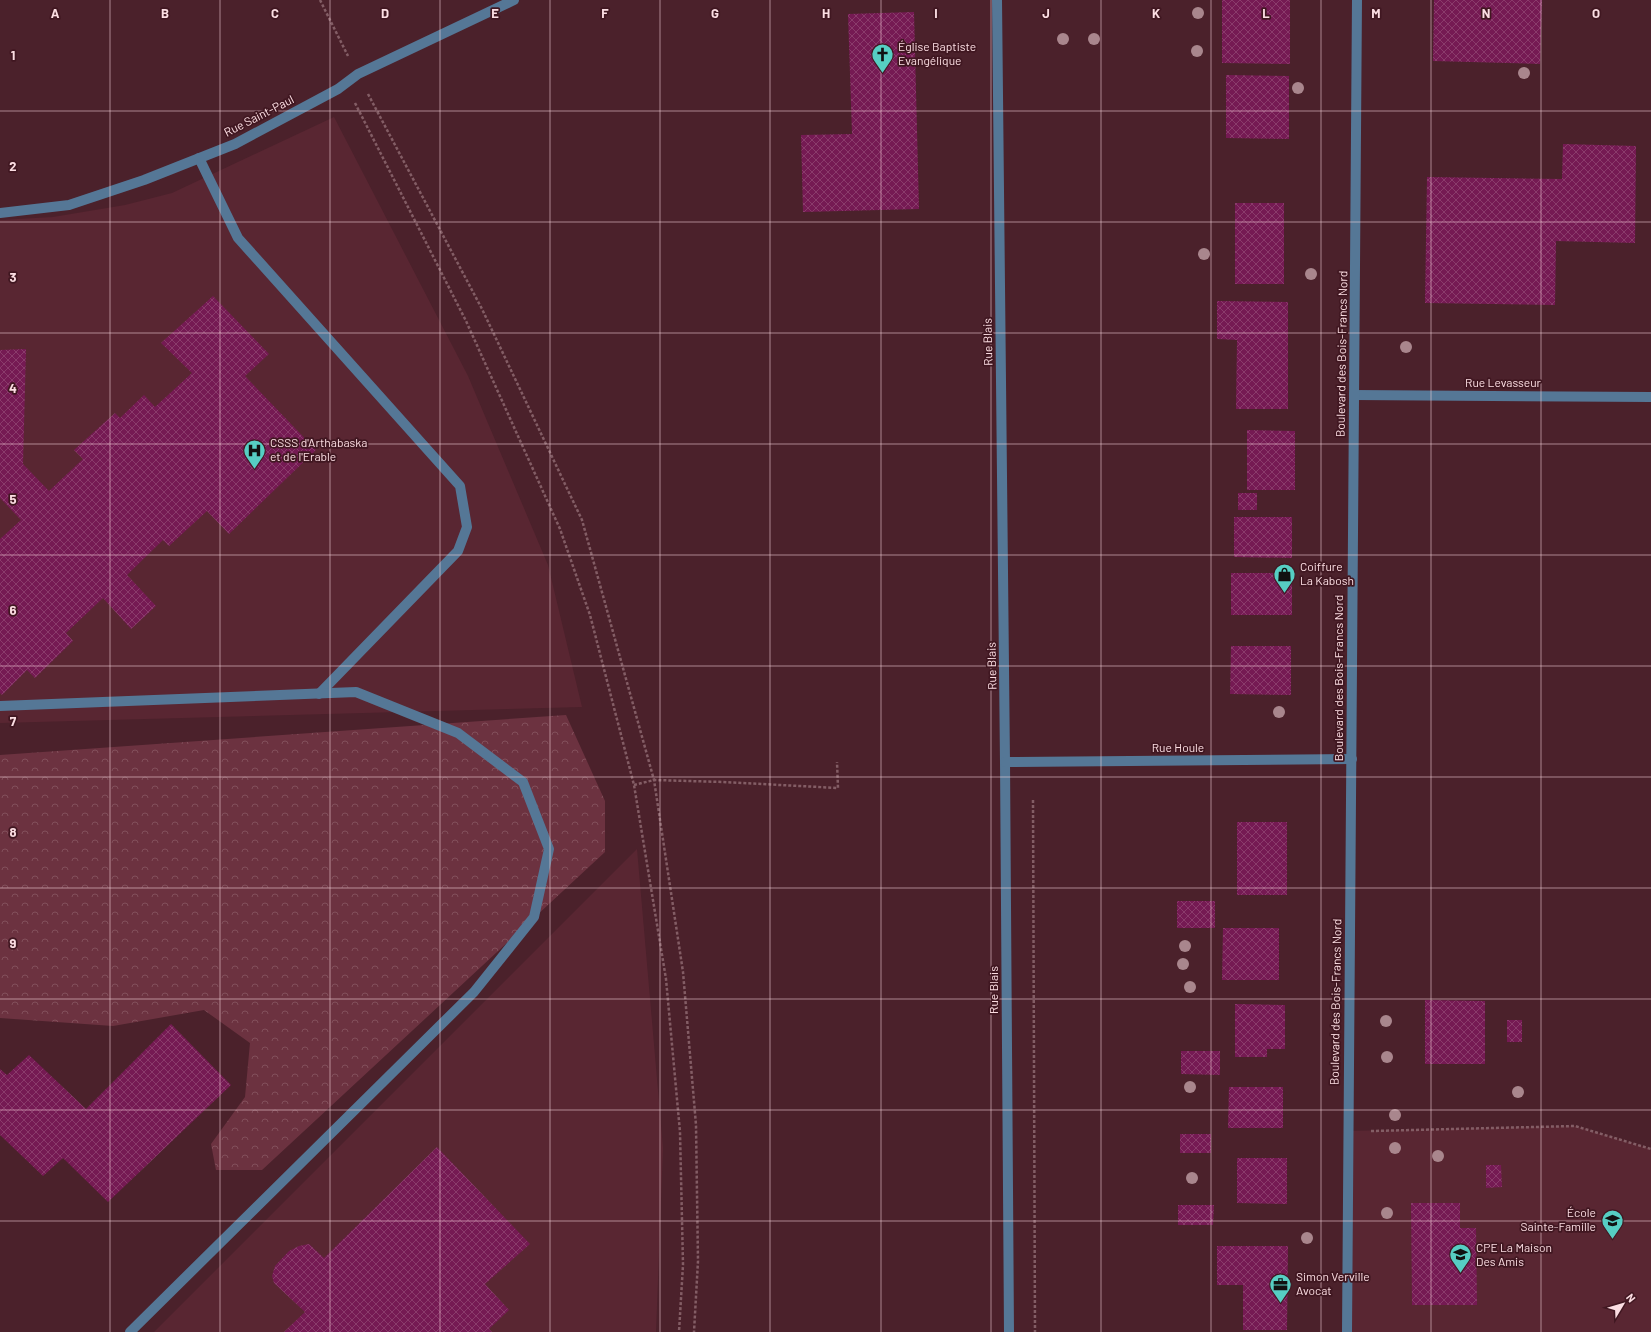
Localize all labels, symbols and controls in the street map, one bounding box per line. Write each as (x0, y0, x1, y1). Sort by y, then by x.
text: A (51, 5, 60, 21)
text: B (161, 5, 169, 21)
text: C (271, 5, 279, 21)
text: D (381, 5, 389, 21)
text: E (491, 5, 499, 21)
text: F (601, 5, 609, 21)
text: G (711, 5, 719, 21)
text: H (822, 5, 830, 21)
text: I (934, 5, 938, 21)
text: J (1042, 5, 1050, 21)
text: K (1152, 5, 1160, 21)
text: L (1262, 5, 1270, 21)
text: M (1371, 5, 1381, 21)
text: N (1482, 5, 1490, 21)
text: O (1592, 5, 1600, 21)
place label: Église Baptiste Evangélique (898, 39, 976, 67)
church icon: Église Baptiste Evangélique (870, 41, 896, 74)
text: 1 (11, 47, 15, 63)
street label: Rue Saint-Paul (221, 91, 296, 139)
text: 2 (9, 158, 17, 174)
text: 3 (9, 269, 17, 285)
street label: Boulevard des Bois-Francs Nord (1333, 271, 1349, 437)
street label: Rue Blais (980, 318, 994, 366)
street label: Rue Levasseur (1465, 375, 1542, 389)
text: 4 (9, 380, 17, 396)
place label: CSSS d'Arthabaska et de l'Erable (270, 435, 367, 463)
hospital icon: CSSS d'Arthabaska et de l'Erable (241, 437, 267, 470)
text: 5 (9, 491, 17, 507)
place label: Coiffure La Kabosh (1300, 559, 1354, 587)
shop icon: Coiffure La Kabosh (1272, 561, 1298, 594)
street label: Boulevard des Bois-Francs Nord (1331, 595, 1345, 761)
text: 6 (10, 602, 17, 618)
street label: Rue Blais (984, 642, 998, 690)
text: 7 (10, 713, 17, 729)
street label: Rue Houle (1152, 740, 1204, 754)
text: 8 (9, 824, 17, 840)
street label: Boulevard des Bois-Francs Nord (1327, 919, 1343, 1085)
text: 9 (10, 935, 17, 951)
street label: Rue Blais (986, 966, 1000, 1014)
place label: École Sainte-Famille (1521, 1205, 1596, 1233)
school or university icon: École Sainte-Famille (1599, 1207, 1625, 1240)
place label: CPE La Maison Des Amis (1476, 1240, 1552, 1268)
school or university icon: CPE La Maison Des Amis (1447, 1242, 1473, 1275)
place label: Simon Verville Avocat (1296, 1269, 1370, 1297)
office icon: Simon Verville Avocat (1267, 1271, 1293, 1304)
north arrow (1603, 1284, 1643, 1324)
text: N (1624, 1291, 1639, 1304)

